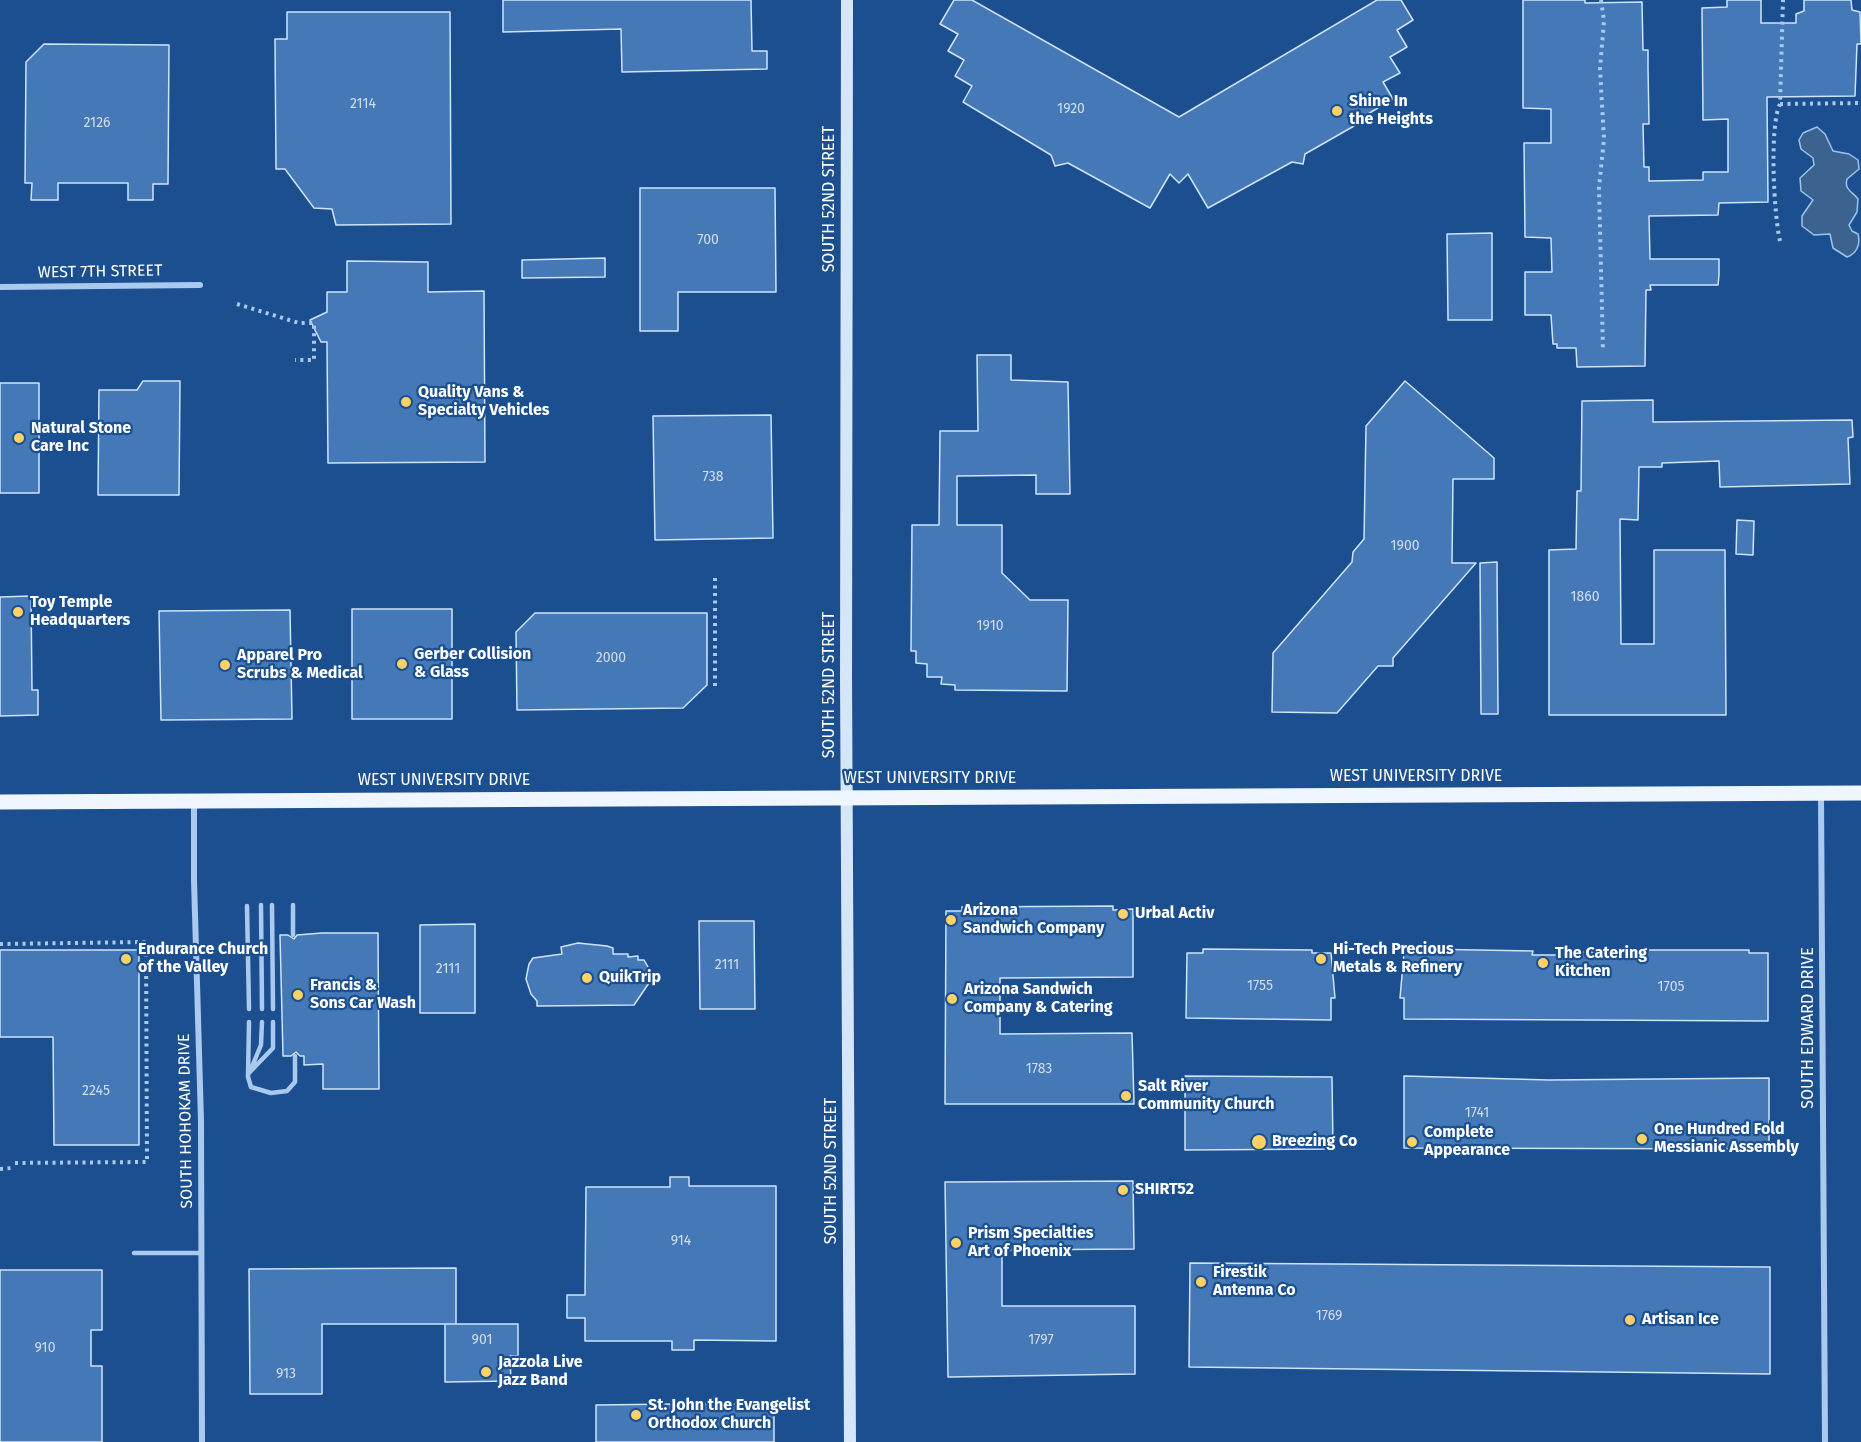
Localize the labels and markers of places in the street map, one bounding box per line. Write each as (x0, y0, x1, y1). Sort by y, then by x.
place label: Shine In the Heights (1349, 92, 1433, 130)
marker: Shine In the Heights (1330, 104, 1344, 118)
place label: Quality Vans & Specialty Vehicles (418, 383, 549, 421)
marker: Quality Vans & Specialty Vehicles (399, 395, 413, 409)
place label: Natural Stone Care Inc (31, 419, 131, 457)
marker: Natural Stone Care Inc (12, 431, 26, 445)
place label: Toy Temple Headquarters (30, 593, 130, 631)
marker: Toy Temple Headquarters (11, 605, 25, 619)
place label: Gerber Collision & Glass (414, 645, 531, 683)
place label: Apparel Pro Scrubs & Medical (237, 646, 363, 684)
marker: Gerber Collision & Glass (395, 657, 409, 671)
marker: Apparel Pro Scrubs & Medical (218, 658, 232, 672)
place label: Arizona Sandwich Company (963, 901, 1104, 939)
place label: Urbal Activ (1135, 904, 1214, 924)
marker: Urbal Activ (1116, 907, 1130, 921)
marker: Arizona Sandwich Company (944, 913, 958, 927)
place label: Endurance Church of the Valley (138, 940, 268, 978)
place label: Hi-Tech Precious Metals & Refinery (1333, 940, 1462, 978)
place label: The Catering Kitchen (1555, 944, 1647, 982)
marker: Endurance Church of the Valley (119, 952, 133, 966)
marker: Hi-Tech Precious Metals & Refinery (1314, 952, 1328, 966)
marker: The Catering Kitchen (1536, 956, 1550, 970)
place label: QuikTrip (599, 968, 661, 988)
marker: QuikTrip (580, 971, 594, 985)
place label: Francis & Sons Car Wash (310, 976, 416, 1014)
place label: Arizona Sandwich Company & Catering (964, 980, 1113, 1018)
marker: Francis & Sons Car Wash (291, 988, 305, 1002)
marker: Arizona Sandwich Company & Catering (945, 992, 959, 1006)
place label: Salt River Community Church (1138, 1077, 1275, 1115)
marker: Salt River Community Church (1119, 1089, 1133, 1103)
place label: One Hundred Fold Messianic Assembly (1654, 1120, 1799, 1158)
place label: Complete Appearance (1424, 1123, 1510, 1161)
place label: Breezing Co (1272, 1132, 1357, 1152)
marker: One Hundred Fold Messianic Assembly (1635, 1132, 1649, 1146)
marker: Breezing Co (1250, 1133, 1268, 1151)
marker: Complete Appearance (1405, 1135, 1419, 1149)
place label: SHIRT52 (1135, 1180, 1194, 1200)
marker: SHIRT52 (1116, 1183, 1130, 1197)
place label: Prism Specialties Art of Phoenix (968, 1224, 1094, 1262)
marker: Prism Specialties Art of Phoenix (949, 1236, 963, 1250)
place label: Firestik Antenna Co (1213, 1263, 1296, 1301)
marker: Firestik Antenna Co (1194, 1275, 1208, 1289)
place label: Artisan Ice (1642, 1310, 1719, 1330)
marker: Artisan Ice (1623, 1313, 1637, 1327)
place label: Jazzola Live Jazz Band (498, 1353, 583, 1391)
marker: Jazzola Live Jazz Band (479, 1365, 493, 1379)
place label: St. John the Evangelist Orthodox Church (648, 1396, 810, 1434)
marker: St. John the Evangelist Orthodox Church (629, 1408, 643, 1422)

